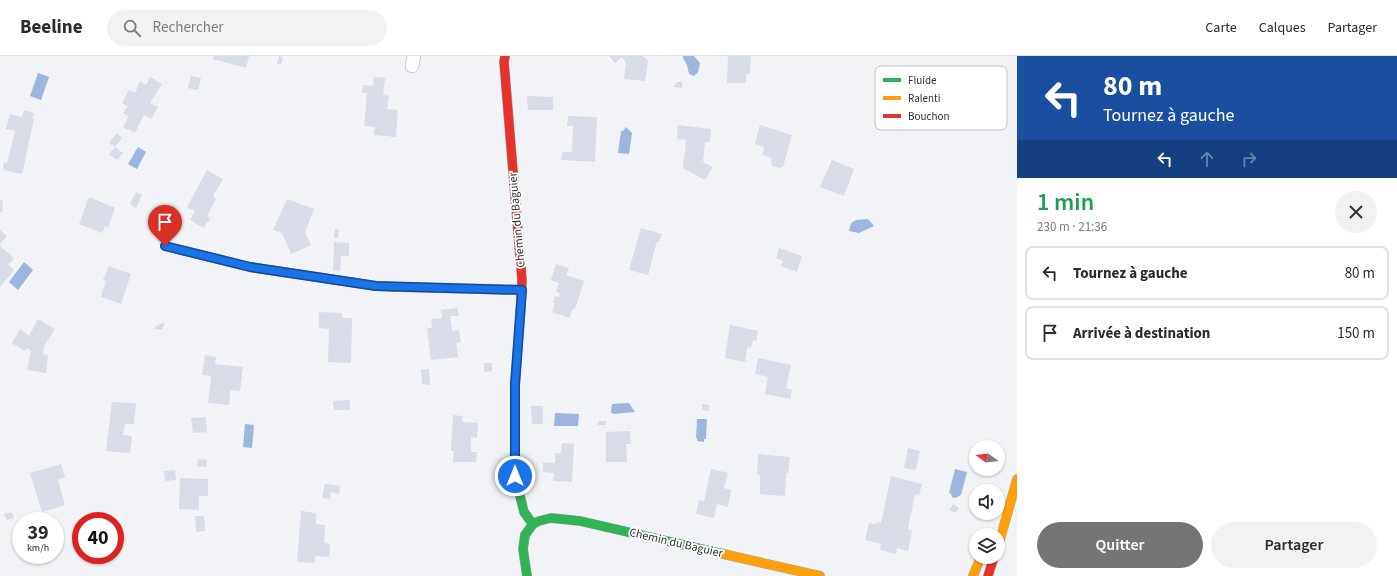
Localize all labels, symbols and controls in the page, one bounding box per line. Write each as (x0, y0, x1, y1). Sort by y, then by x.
search box (107, 10, 387, 46)
text: Beeline (20, 14, 83, 41)
icon: search (121, 17, 143, 39)
text: Rechercher (153, 17, 224, 38)
text: Carte (1205, 18, 1237, 38)
text: Calques (1259, 18, 1306, 38)
text: Partager (1328, 18, 1377, 38)
legend (875, 66, 1007, 130)
text: 80 m (1103, 66, 1162, 106)
icon: left (1037, 72, 1089, 124)
text: Fluide (908, 73, 937, 88)
text: Ralenti (908, 91, 940, 106)
text: Tournez à gauche (1103, 103, 1235, 128)
text: Bouchon (908, 109, 949, 124)
icon: left (1154, 148, 1176, 170)
icon: ahead (1196, 148, 1218, 170)
icon: right (1238, 148, 1260, 170)
street label: Chemin du Baguier (504, 171, 530, 268)
text: 1 min (1037, 185, 1094, 220)
button: close (1335, 191, 1377, 233)
pin (148, 205, 182, 246)
icon: arrive (154, 211, 176, 233)
text: 230 m · 21:36 (1037, 218, 1107, 236)
icon: left (1039, 262, 1061, 284)
text: Tournez à gauche (1073, 263, 1188, 284)
text: 80 m (1345, 263, 1375, 284)
icon: arrive (1039, 322, 1061, 344)
text: Arrivée à destination (1073, 323, 1210, 344)
text: 150 m (1337, 323, 1375, 344)
north arrow (969, 440, 1005, 476)
map controls (969, 440, 1005, 564)
position arrow (494, 455, 536, 497)
button: sound (969, 484, 1005, 520)
speed limit sign: 40 (72, 512, 124, 564)
text: 39 (27, 519, 49, 547)
button: Quitter (1037, 522, 1203, 568)
button: Partager (1211, 522, 1377, 568)
street label: Chemin du Baguier (628, 524, 725, 562)
button: layers (969, 528, 1005, 564)
text: km/h (27, 541, 49, 555)

